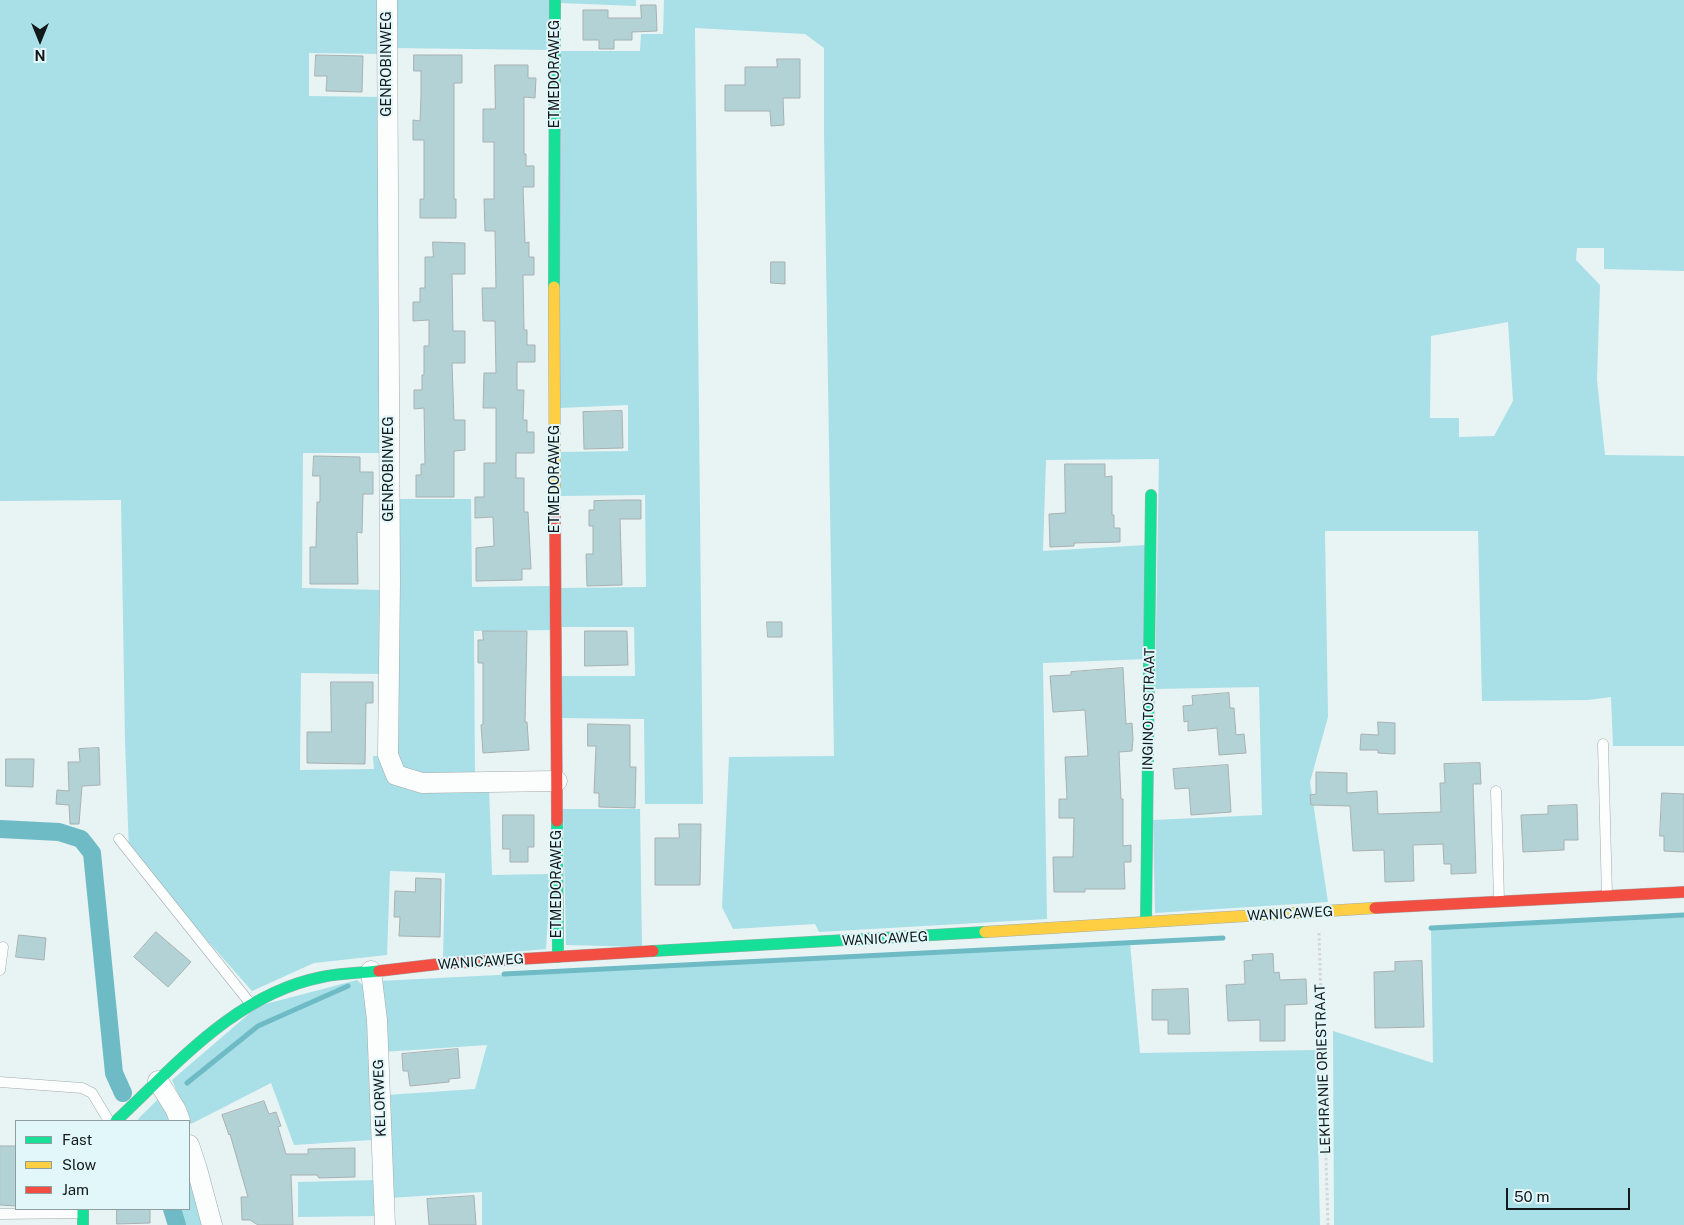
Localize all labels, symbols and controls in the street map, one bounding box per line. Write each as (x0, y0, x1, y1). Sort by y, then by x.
street label: GENROBINWEG (379, 11, 395, 117)
north arrow (15, 15, 65, 65)
street label: ETMEDORAWEG (547, 20, 563, 128)
text: N (35, 47, 45, 63)
street label: GENROBINWEG (381, 416, 397, 522)
street label: ETMEDORAWEG (547, 425, 563, 533)
street label: INGINOTOSTRAAT (1140, 648, 1158, 770)
street label: ETMEDORAWEG (549, 830, 565, 938)
street label: WANICAWEG (1246, 903, 1334, 925)
street label: WANICAWEG (841, 928, 929, 950)
street label: WANICAWEG (437, 951, 525, 973)
street label: LEKHRANIE ORIESTRAAT (1312, 984, 1334, 1154)
street label: KELORWEG (370, 1059, 390, 1137)
legend (15, 1120, 190, 1210)
text: Fast (62, 1131, 92, 1148)
text: Slow (62, 1156, 96, 1173)
scale bar (1509, 1178, 1633, 1210)
text: Jam (62, 1181, 89, 1198)
text: 50 m (1514, 1188, 1549, 1205)

